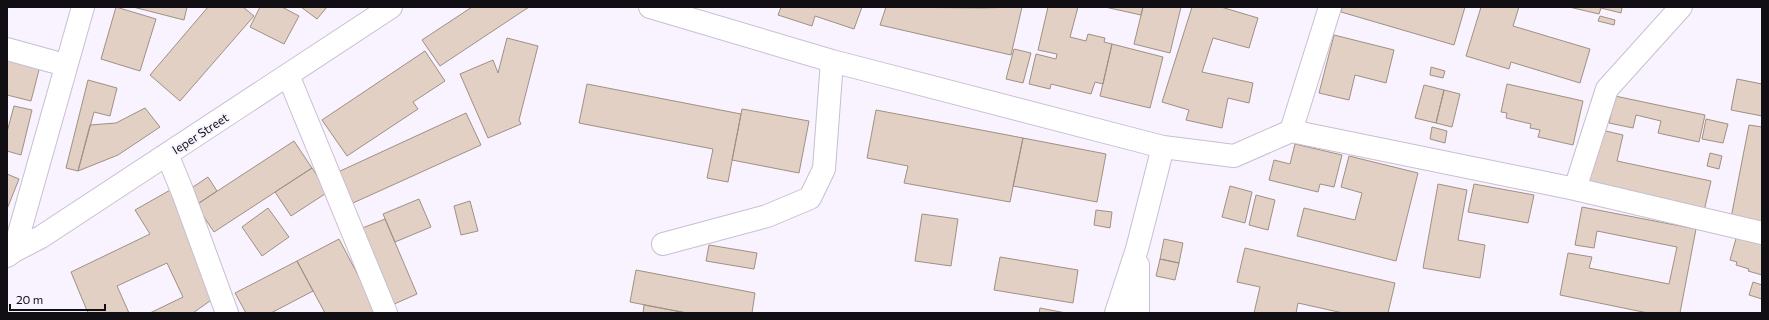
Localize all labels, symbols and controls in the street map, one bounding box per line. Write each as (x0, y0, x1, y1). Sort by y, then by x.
street label: Ieper Street (169, 110, 231, 156)
scale bar (10, 286, 105, 312)
text: 20 m (16, 292, 43, 306)

